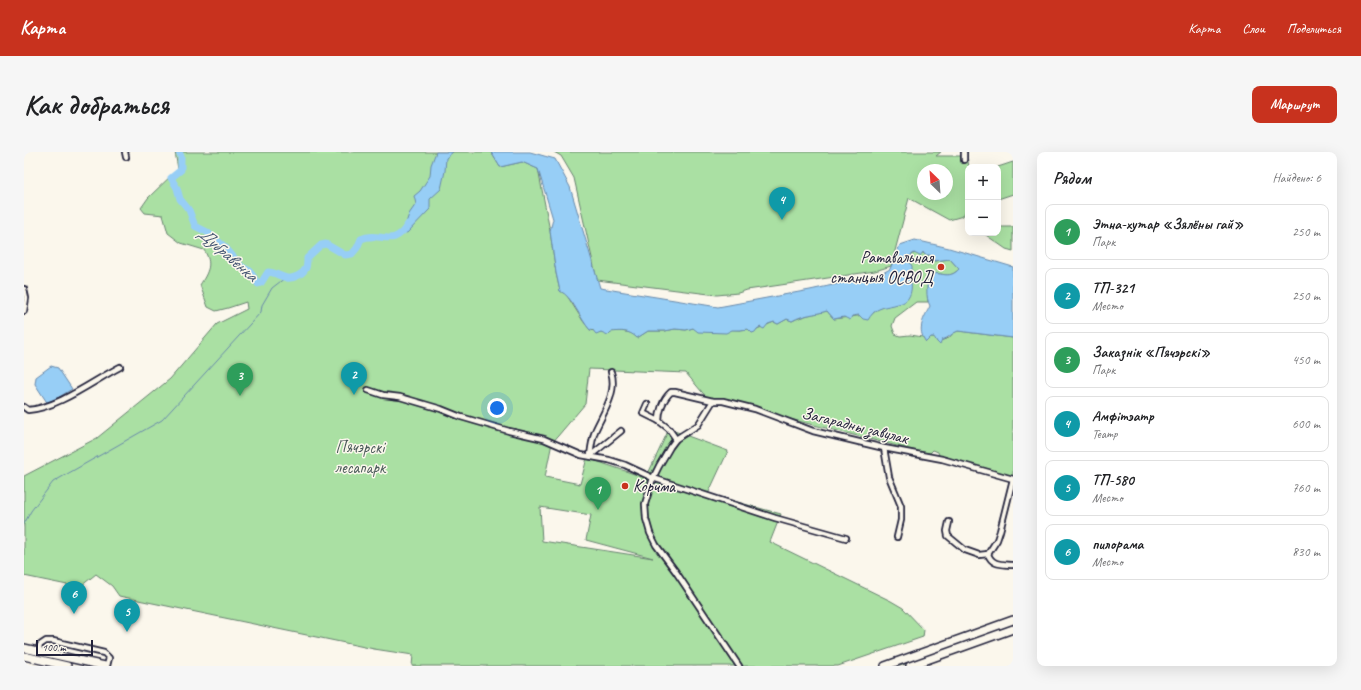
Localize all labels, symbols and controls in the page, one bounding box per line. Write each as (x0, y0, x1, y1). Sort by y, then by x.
text: Карта (20, 16, 65, 40)
text: Карта (1188, 20, 1220, 37)
text: Слои (1242, 20, 1265, 37)
text: Поделиться (1287, 20, 1341, 37)
button: Маршрут (1252, 86, 1337, 123)
text: Как добраться (24, 87, 169, 122)
north arrow (917, 164, 953, 200)
map controls (965, 164, 1001, 236)
button: + (965, 164, 1001, 200)
text: Рядом (1053, 168, 1091, 189)
text: Найдено: 6 (1273, 170, 1321, 186)
pin: 4 (769, 187, 795, 220)
button: − (965, 200, 1001, 236)
text: Этна-хутар «Зялёны гай» (1092, 215, 1243, 234)
water label: Дубравенка (193, 221, 264, 287)
text: 1 (1064, 224, 1070, 240)
text: 250 m (1292, 224, 1320, 240)
text: Парк (1092, 234, 1115, 250)
place label: Ратавальная станцыя ОСВОД (830, 247, 935, 288)
marker: Ратавальная станцыя ОСВОД (936, 262, 946, 272)
text: ТП-321 (1092, 279, 1134, 298)
text: 2 (1064, 288, 1070, 304)
text: 250 m (1292, 288, 1320, 304)
text: Место (1092, 298, 1123, 314)
text: Заказнік «Пячэрскі» (1092, 343, 1210, 362)
text: 3 (1064, 352, 1070, 368)
text: 450 m (1292, 352, 1320, 368)
pin: 2 (341, 362, 367, 395)
text: Парк (1092, 362, 1115, 378)
pin: 3 (227, 363, 253, 396)
your location (487, 398, 507, 418)
street label: Загарадны завулак (799, 402, 912, 450)
text: Амфітэатр (1092, 407, 1154, 426)
text: 4 (1064, 416, 1070, 432)
text: 600 m (1292, 416, 1320, 432)
text: Театр (1092, 426, 1118, 442)
park label: Пячэрскі лесапарк (335, 437, 387, 478)
text: ТП-580 (1092, 471, 1134, 490)
place label: Корчма (633, 476, 676, 497)
pin: 1 (585, 477, 611, 510)
text: 5 (1064, 480, 1070, 496)
text: 760 m (1292, 480, 1320, 496)
marker: Корчма (620, 481, 630, 491)
text: Место (1092, 490, 1123, 506)
text: пилорама (1092, 535, 1143, 554)
text: 6 (1064, 544, 1070, 560)
text: 830 m (1292, 544, 1320, 560)
text: Место (1092, 554, 1123, 570)
pin: 6 (61, 581, 87, 614)
pin: 5 (114, 599, 140, 632)
scale bar (36, 638, 93, 657)
text: 100 m (42, 640, 66, 654)

